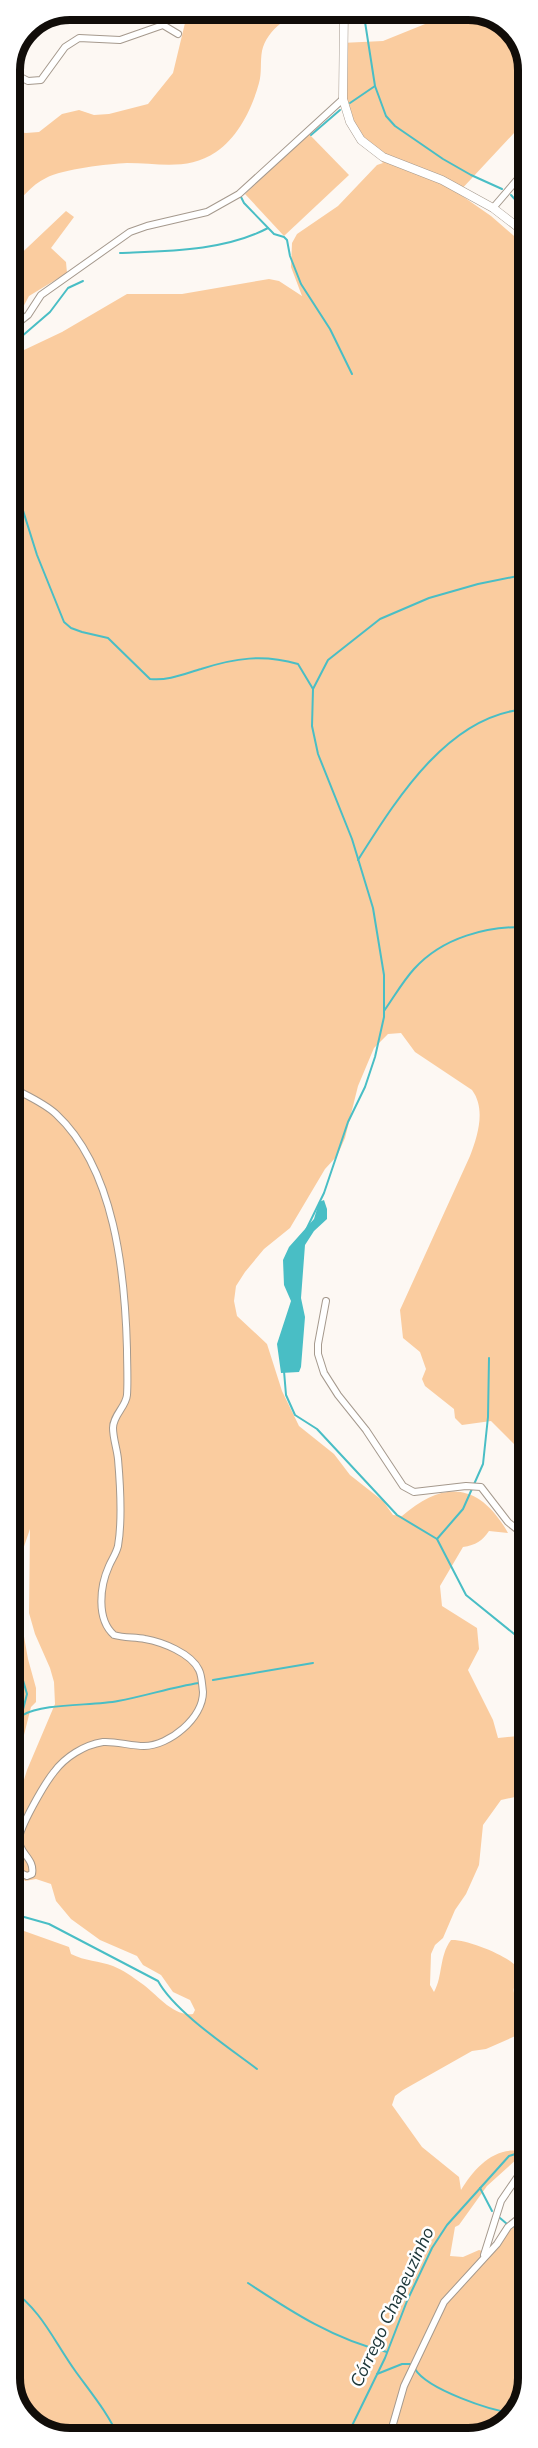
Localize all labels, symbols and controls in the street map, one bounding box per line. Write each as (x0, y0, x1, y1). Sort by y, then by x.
water label: Córrego Chapeuzinho (344, 2223, 440, 2391)

